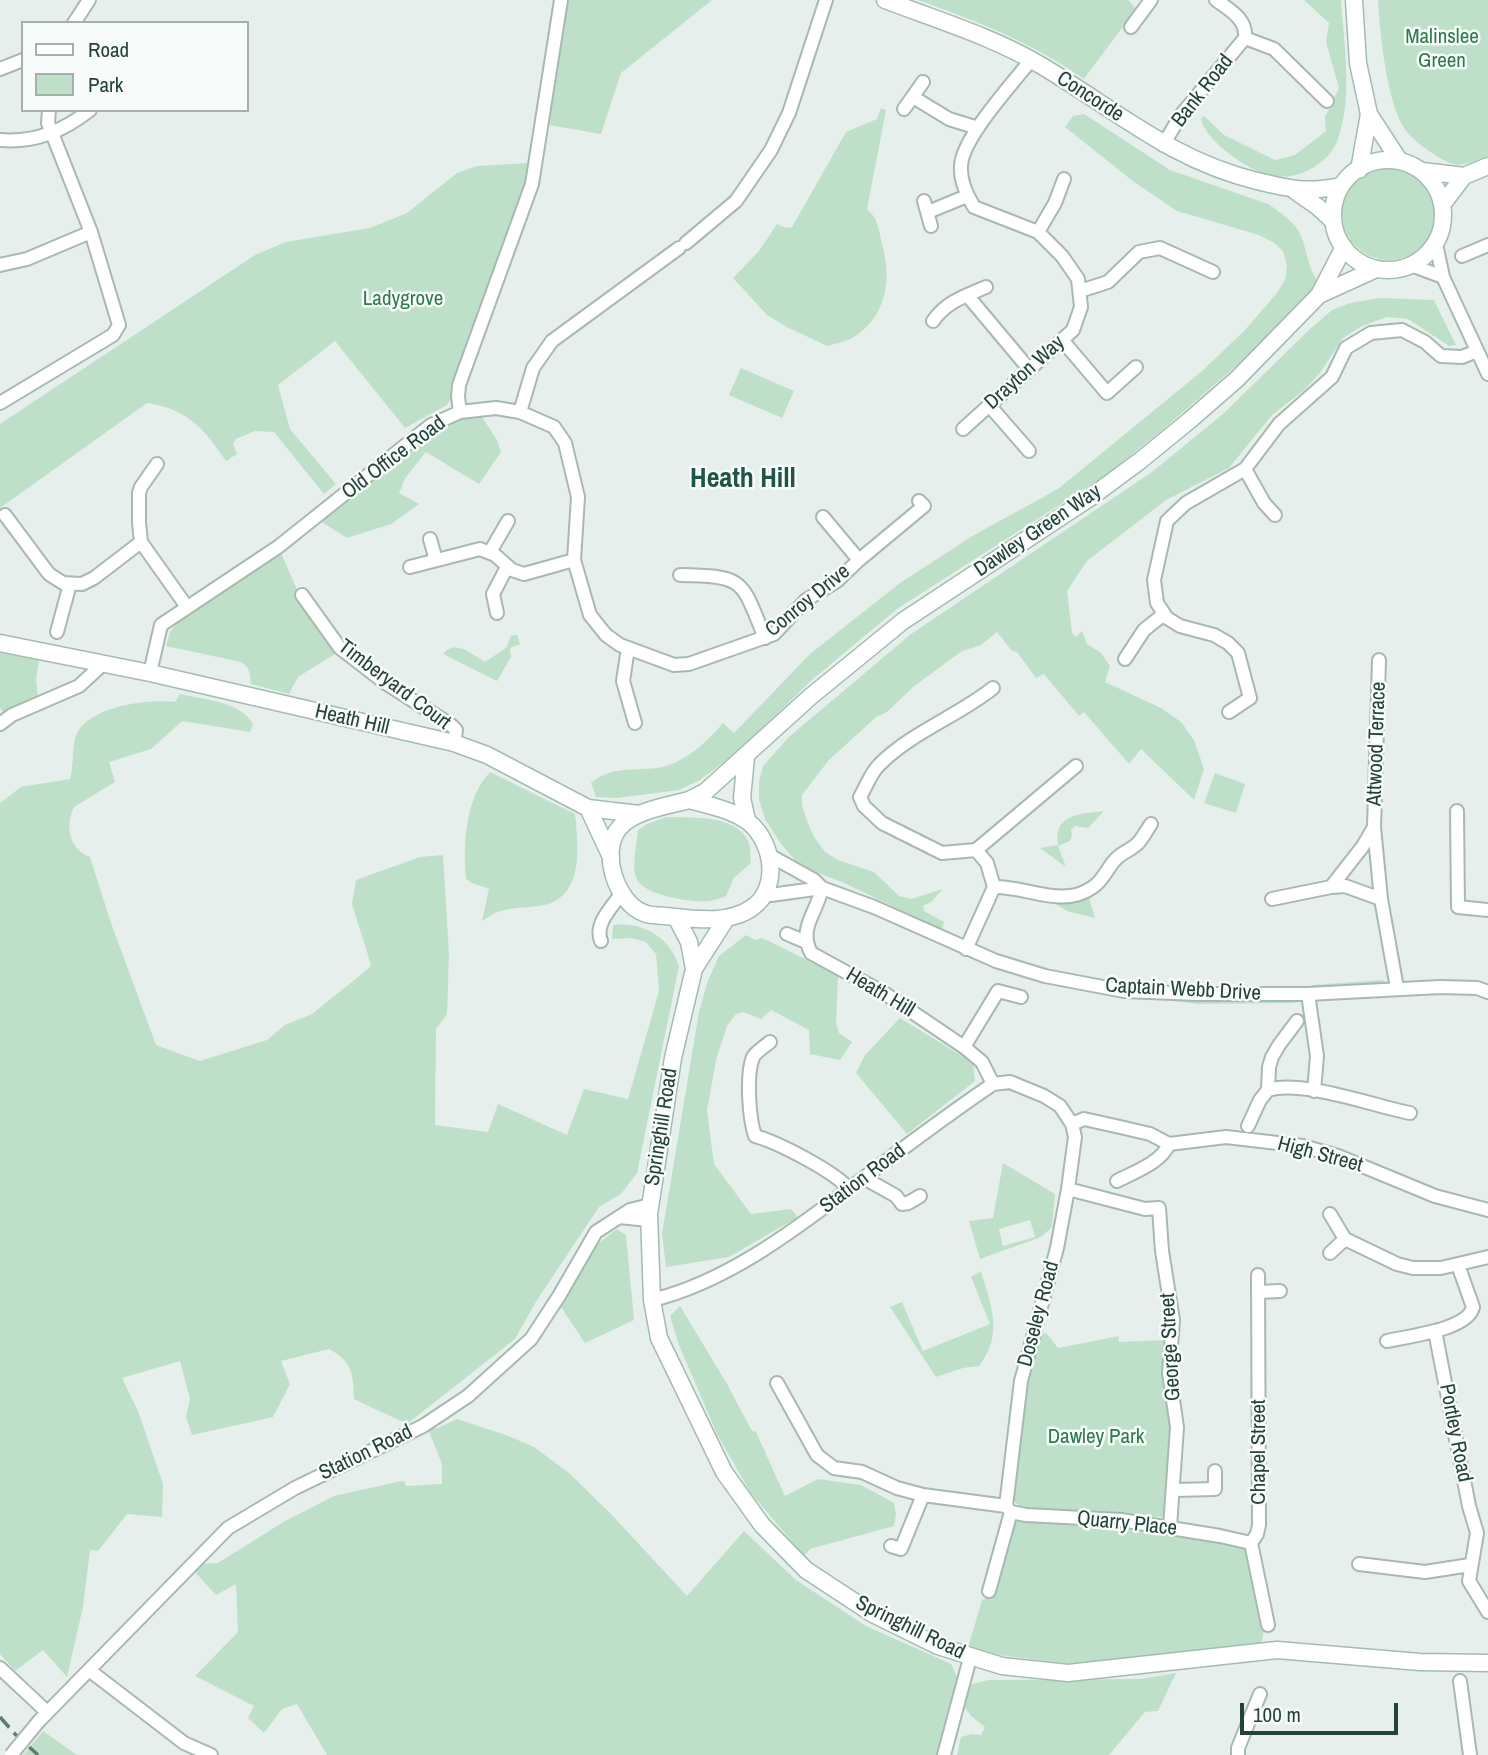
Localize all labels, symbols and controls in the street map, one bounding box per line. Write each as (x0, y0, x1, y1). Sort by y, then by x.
legend (21, 21, 248, 112)
park label: Malinslee Green (1405, 24, 1479, 74)
text: Road (88, 35, 129, 64)
street label: Bank Road (1167, 50, 1239, 132)
street label: Concorde (1052, 66, 1128, 128)
text: Park (88, 70, 123, 99)
park label: Ladygrove (363, 286, 443, 312)
street label: Drayton Way (980, 331, 1070, 415)
street label: Old Office Road (337, 411, 451, 505)
district label: Heath Hill (690, 462, 796, 496)
street label: Dawley Green Way (970, 479, 1106, 583)
street label: Conroy Drive (761, 559, 855, 643)
street label: Timberyard Court (333, 634, 455, 736)
street label: Attwood Terrace (1362, 681, 1392, 807)
street label: Heath Hill (312, 699, 392, 741)
street label: Heath Hill (841, 963, 919, 1023)
street label: Captain Webb Drive (1105, 973, 1261, 1007)
street label: Springhill Road (640, 1066, 684, 1188)
street label: High Street (1275, 1132, 1365, 1178)
street label: Station Road (815, 1139, 911, 1219)
street label: Doseley Road (1013, 1259, 1065, 1369)
street label: George Street (1156, 1292, 1186, 1402)
street label: Portley Road (1433, 1382, 1477, 1484)
street label: Chapel Street (1246, 1399, 1272, 1505)
street label: Station Road (315, 1420, 417, 1486)
park label: Dawley Park (1048, 1424, 1144, 1450)
street label: Quarry Place (1076, 1506, 1178, 1542)
street label: Springhill Road (851, 1591, 969, 1665)
scale bar (1243, 1688, 1400, 1732)
text: 100 m (1253, 1700, 1301, 1729)

